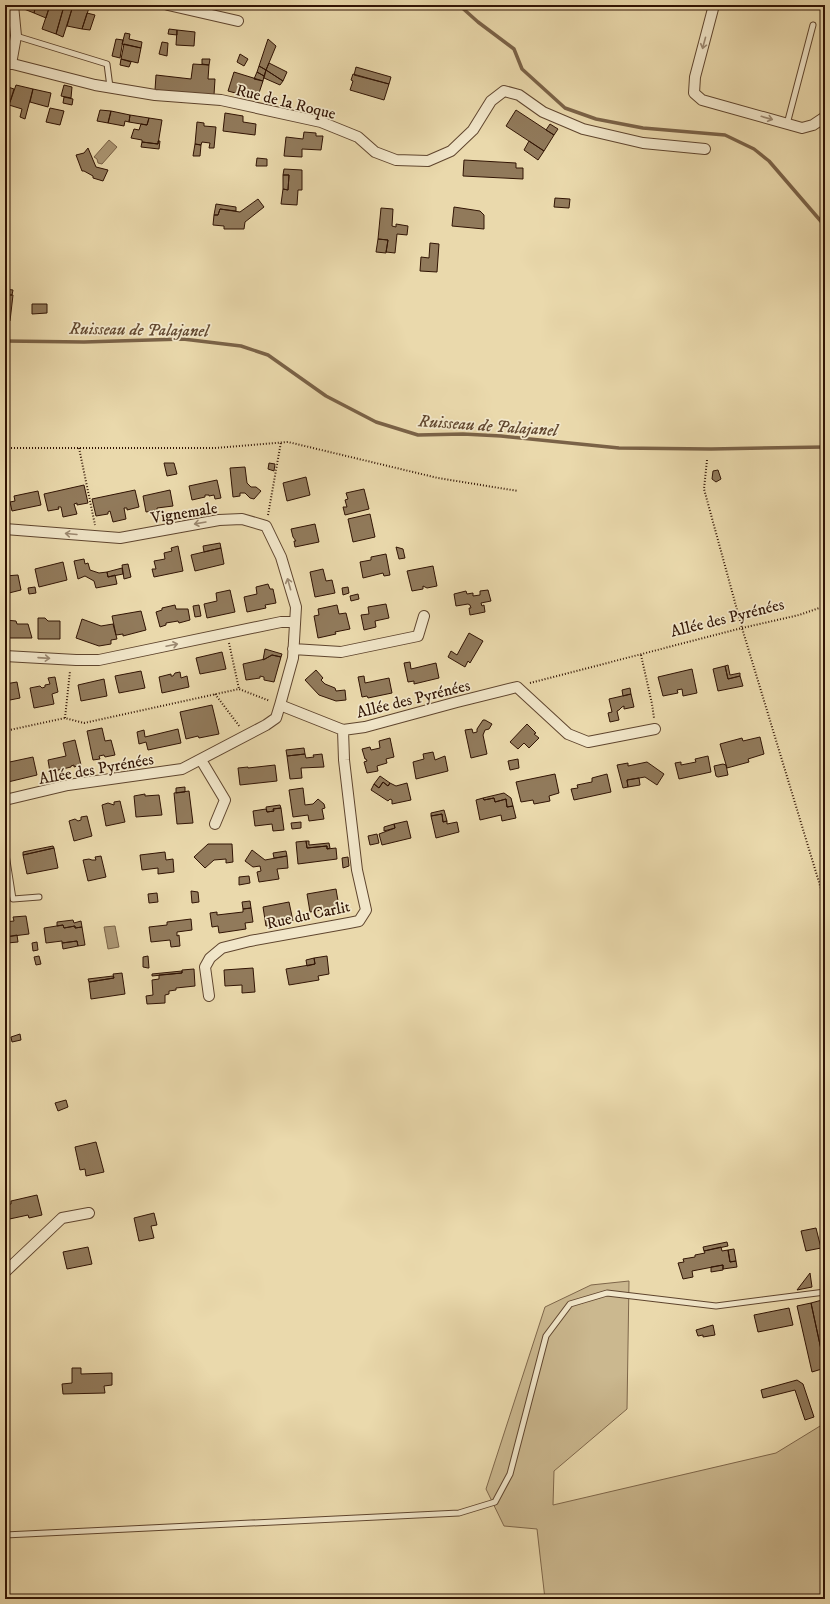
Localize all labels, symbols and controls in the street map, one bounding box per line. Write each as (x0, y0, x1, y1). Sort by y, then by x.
one-way arrow (700, 36, 707, 49)
street label: Rue de la Roque (234, 80, 338, 124)
one-way arrow (761, 115, 774, 123)
water label: Ruisseau de Palajanel (68, 318, 210, 342)
water label: Ruisseau de Palajanel (417, 410, 560, 442)
street label: Vignemale (148, 498, 219, 528)
one-way arrow (194, 520, 207, 528)
one-way arrow (65, 530, 78, 538)
one-way arrow (285, 578, 292, 591)
street label: Allée des Pyrénées (668, 594, 786, 642)
one-way arrow (165, 640, 178, 648)
one-way arrow (37, 655, 50, 662)
street label: Allée des Pyrénées (354, 675, 472, 723)
street label: Allée des Pyrénées (37, 749, 155, 789)
street label: Rue du Carlit (265, 896, 352, 934)

